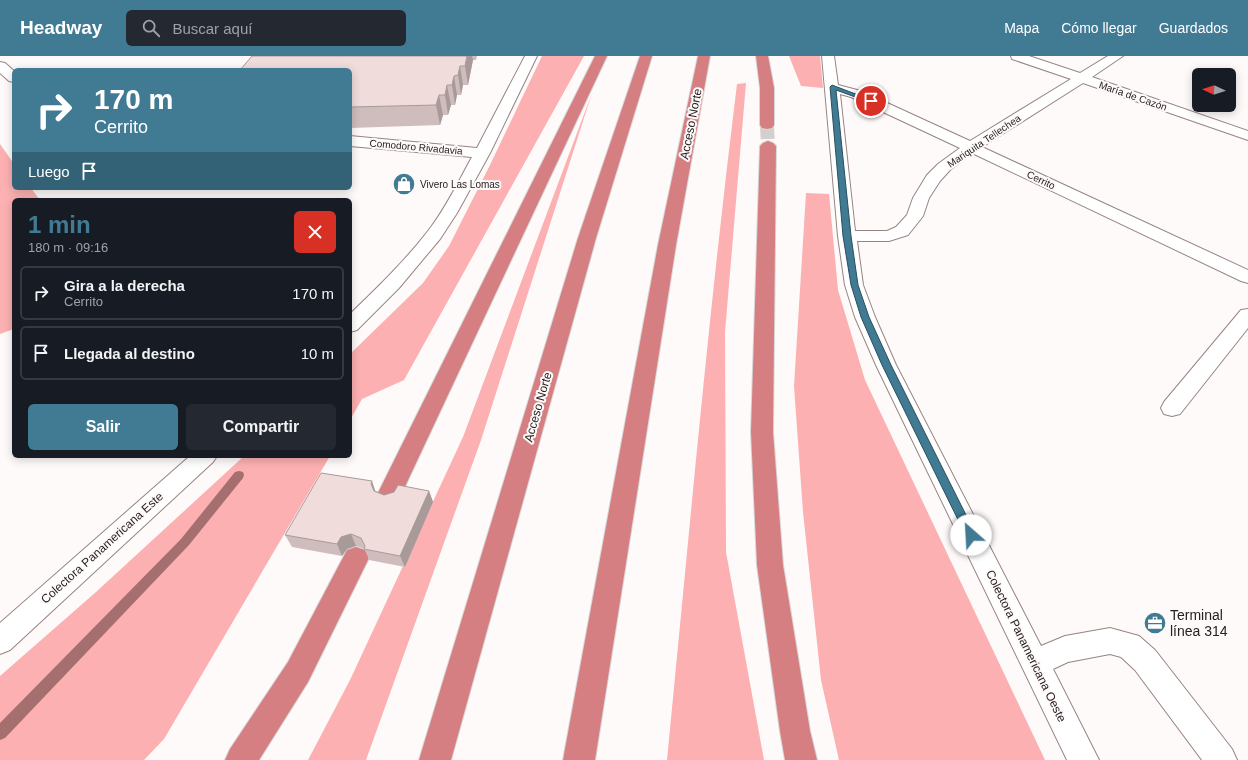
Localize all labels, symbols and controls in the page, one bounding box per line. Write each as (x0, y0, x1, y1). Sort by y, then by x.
search box (126, 10, 406, 46)
text: Headway (20, 17, 102, 38)
icon: search (140, 17, 162, 39)
text: Buscar aquí (172, 20, 252, 37)
text: Mapa (1004, 20, 1039, 36)
text: Cómo llegar (1061, 20, 1137, 36)
text: Guardados (1159, 20, 1228, 36)
north arrow (1192, 68, 1236, 112)
map controls (1192, 68, 1236, 112)
street label: María de Cazón (1098, 79, 1168, 113)
icon: right (28, 84, 80, 136)
text: 170 m (94, 84, 173, 115)
pin (854, 84, 888, 118)
street label: Acceso Norte (677, 87, 705, 161)
icon: arrive (860, 90, 882, 112)
street label: Mariquita Tellechea (945, 112, 1023, 170)
text: Cerrito (94, 117, 148, 137)
street label: Comodoro Rivadavia (369, 137, 463, 157)
icon: arrive (78, 160, 100, 182)
text: Luego (28, 163, 70, 180)
street label: Cerrito (1025, 169, 1057, 192)
shop icon: Vivero Las Lomas (391, 171, 417, 197)
place label: Vivero Las Lomas (420, 179, 500, 190)
text: 1 min (28, 211, 91, 238)
button: close (294, 211, 336, 253)
text: 180 m · 09:16 (28, 240, 108, 255)
text: Gira a la derecha (64, 277, 185, 294)
icon: right (30, 282, 52, 304)
text: 170 m (292, 285, 334, 302)
text: Cerrito (64, 294, 103, 309)
icon: arrive (30, 342, 52, 364)
text: Llegada al destino (64, 345, 195, 362)
text: 10 m (301, 345, 334, 362)
street label: Acceso Norte (521, 370, 555, 444)
button: Salir (28, 404, 178, 450)
button: Compartir (186, 404, 336, 450)
street label: Colectora Panamericana Este (38, 489, 166, 607)
position arrow (950, 514, 992, 556)
street label: Colectora Panamericana Oeste (983, 568, 1069, 725)
place label: Terminal línea 314 (1170, 607, 1228, 639)
office icon: Terminal línea 314 (1142, 610, 1168, 636)

